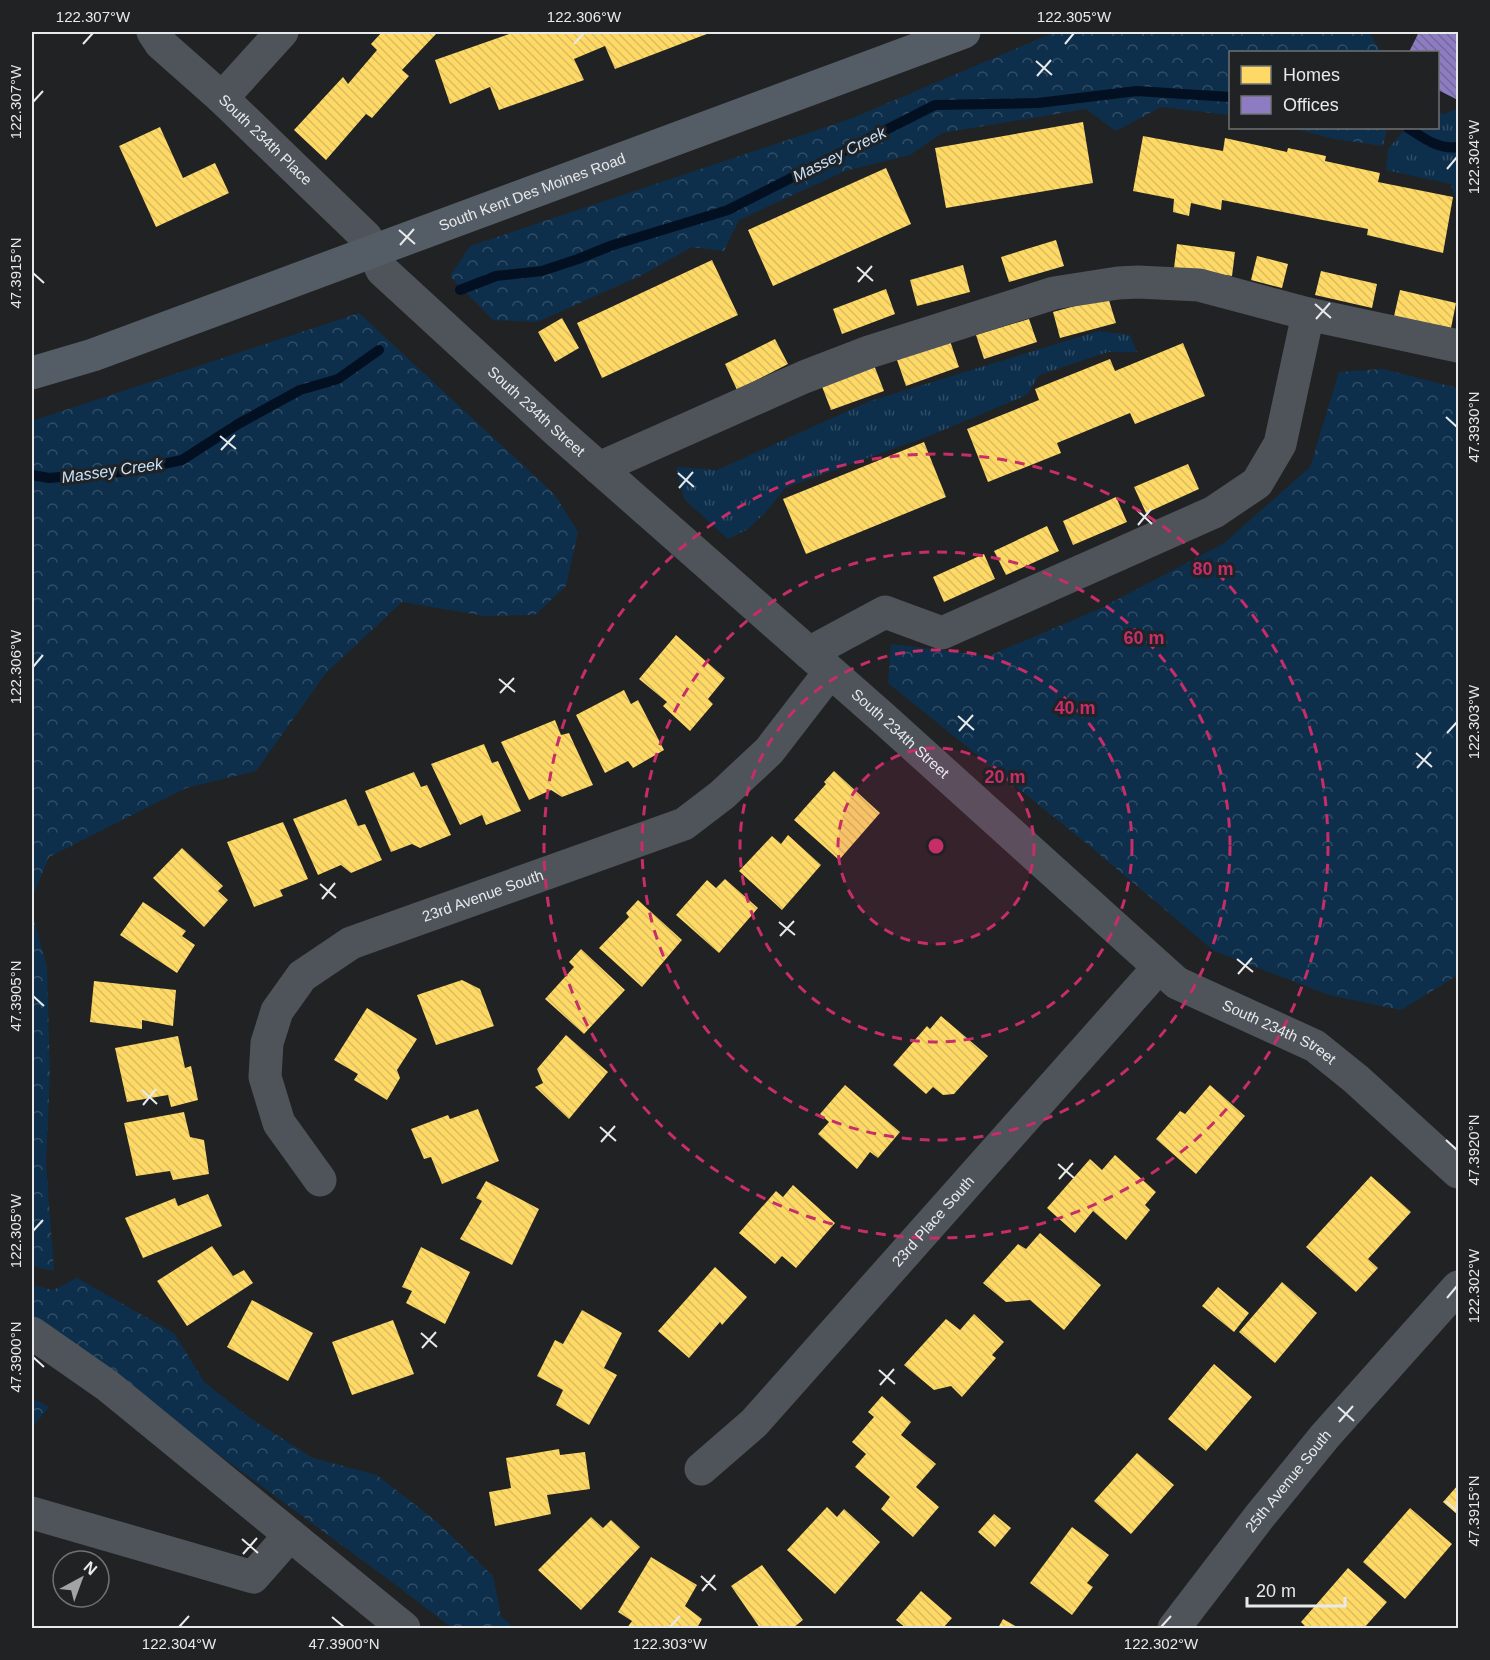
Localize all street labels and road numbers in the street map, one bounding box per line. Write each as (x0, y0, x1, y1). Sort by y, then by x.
street label: South 234th Place (216, 91, 316, 188)
street label: South Kent Des Moines Road (436, 149, 628, 234)
street label: South 234th Street (485, 363, 589, 460)
street label: South 234th Street (848, 685, 953, 782)
street label: 23rd Avenue South (420, 866, 546, 925)
street label: South 234th Street (1220, 996, 1340, 1068)
street label: 23rd Place South (888, 1172, 977, 1270)
street label: 25th Avenue South (1241, 1426, 1334, 1535)

